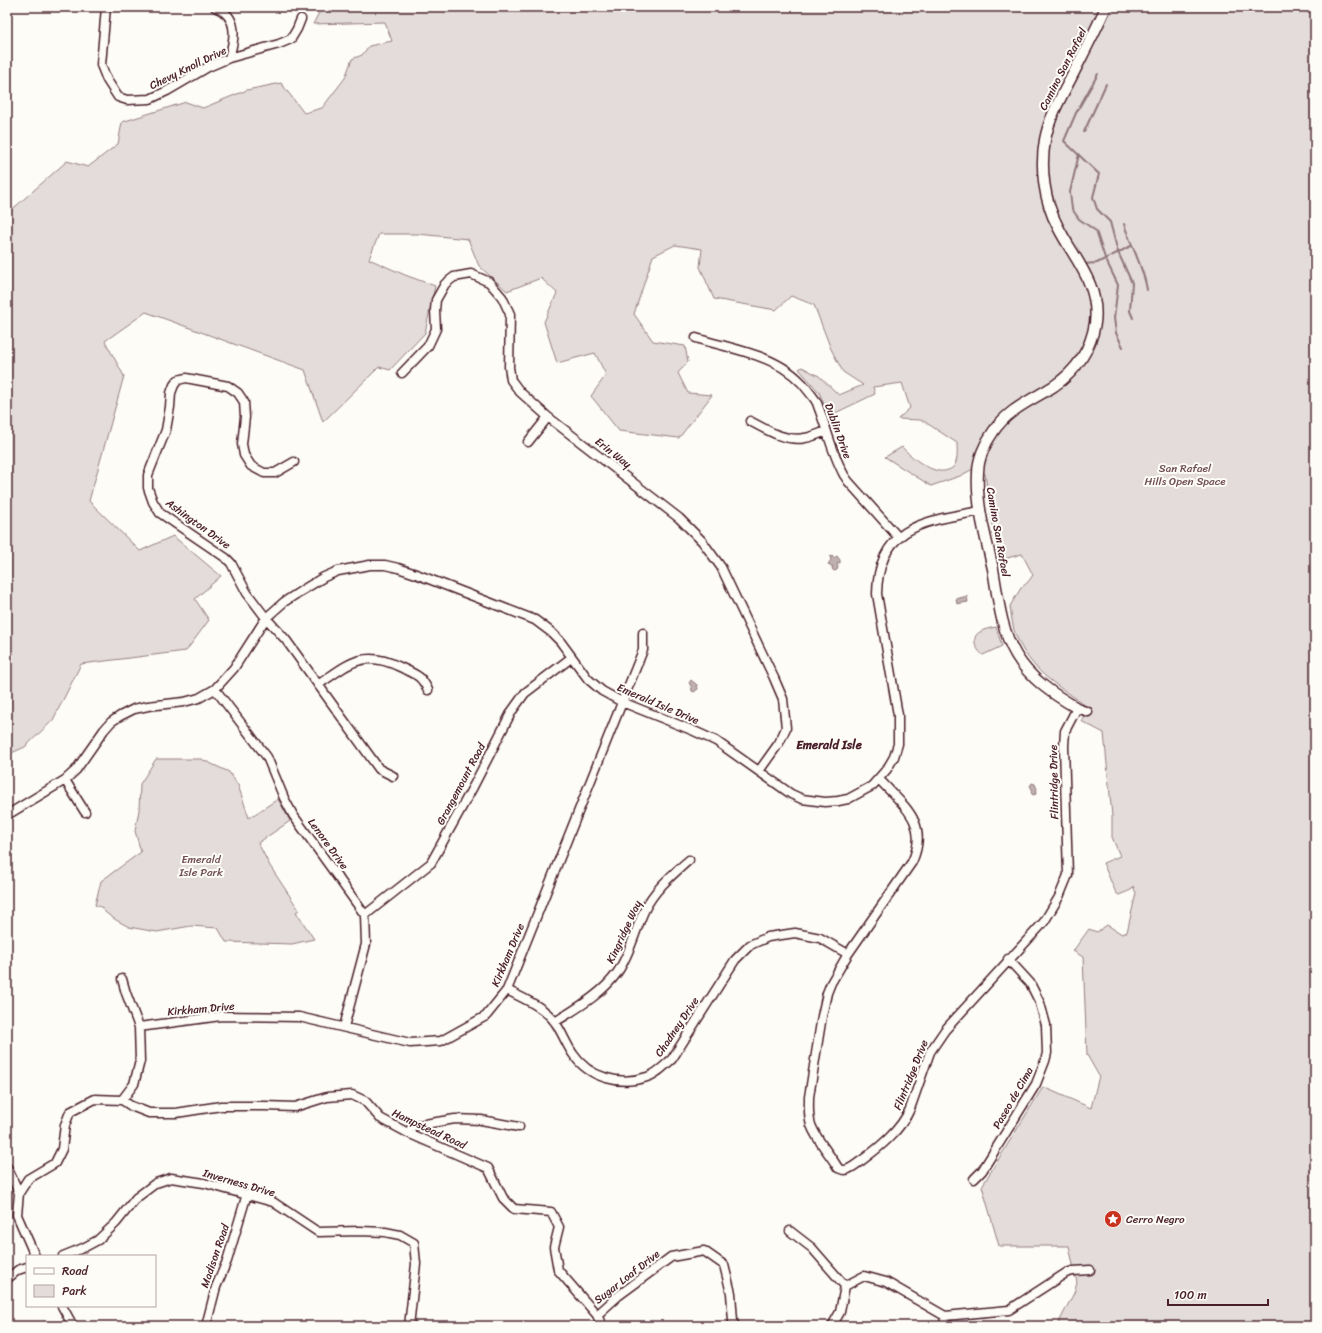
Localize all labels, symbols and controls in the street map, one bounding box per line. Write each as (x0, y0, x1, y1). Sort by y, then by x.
street label: Camino San Rafael (1034, 23, 1092, 114)
street label: Chevy Knoll Drive (146, 41, 230, 95)
street label: Dublin Drive (819, 400, 857, 462)
street label: Erin Way (591, 433, 636, 474)
park label: San Rafael Hills Open Space (1145, 459, 1226, 491)
street label: Camino San Rafael (981, 486, 1015, 579)
street label: Ashington Drive (161, 493, 235, 554)
street label: Emerald Isle Drive (614, 678, 703, 730)
district label: Emerald Isle (796, 734, 863, 756)
street label: Grangemount Road (431, 738, 491, 828)
street label: Flintridge Drive (1044, 744, 1064, 819)
street label: Lenore Drive (303, 814, 353, 874)
park label: Emerald Isle Park (178, 850, 223, 882)
street label: Kingridge Way (601, 897, 647, 967)
street label: Kirkham Drive (486, 920, 530, 990)
street label: Chadney Drive (650, 993, 704, 1061)
street label: Kirkham Drive (167, 997, 236, 1021)
street label: Flintridge Drive (888, 1037, 934, 1113)
street label: Paseo de Cima (987, 1063, 1039, 1133)
street label: Hampstead Road (389, 1103, 470, 1155)
street label: Inverness Drive (200, 1163, 278, 1202)
place icon: Cerro Negro (1103, 1209, 1123, 1229)
place label: Cerro Negro (1126, 1210, 1185, 1229)
street label: Madison Road (195, 1220, 235, 1290)
street label: Sugar Loaf Drive (590, 1245, 665, 1309)
legend (26, 1255, 156, 1307)
text: Road (62, 1260, 89, 1282)
text: Park (62, 1280, 87, 1302)
scale bar (1168, 1281, 1268, 1307)
text: 100 m (1174, 1284, 1207, 1306)

